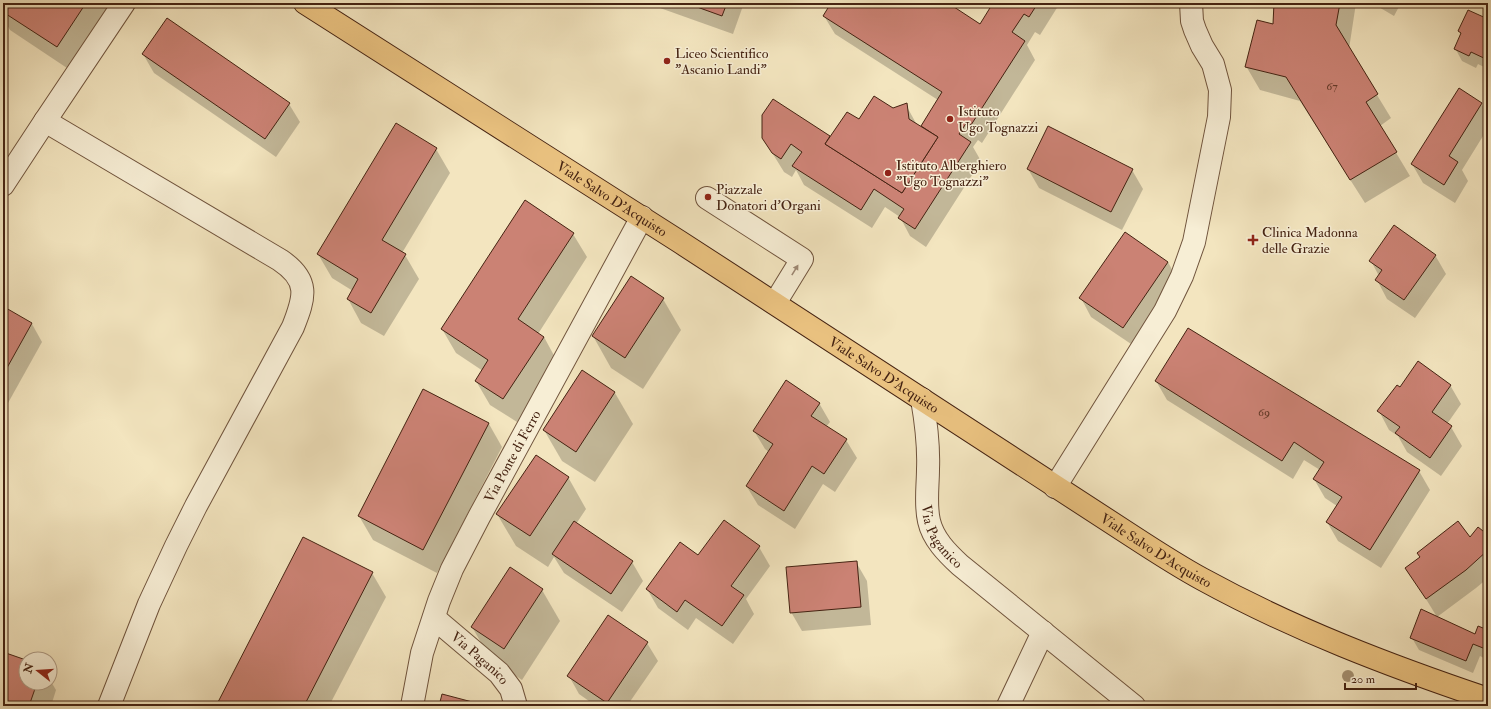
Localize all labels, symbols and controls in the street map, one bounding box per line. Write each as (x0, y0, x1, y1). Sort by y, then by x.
place label: Liceo Scientifico "Ascanio Landi" (675, 45, 769, 78)
marker: Liceo Scientifico "Ascanio Landi" (662, 56, 672, 66)
house number: 67 (1326, 79, 1338, 94)
place label: Istituto Ugo Tognazzi (958, 103, 1039, 136)
marker: Istituto Ugo Tognazzi (945, 114, 955, 124)
street label: Viale Salvo D'Acquisto (554, 157, 671, 240)
place label: Istituto Alberghiero "Ugo Tognazzi" (896, 157, 1007, 190)
marker: Istituto Alberghiero "Ugo Tognazzi" (883, 168, 893, 178)
place label: Piazzale Donatori d'Organi (716, 181, 821, 214)
marker: Piazzale Donatori d'Organi (703, 192, 713, 202)
place label: Clinica Madonna delle Grazie (1262, 224, 1358, 257)
marker: Clinica Madonna delle Grazie (1247, 234, 1259, 246)
one-way arrow (791, 265, 799, 275)
street label: Viale Salvo D'Acquisto (826, 333, 942, 417)
house number: 69 (1258, 405, 1270, 420)
street label: Via Ponte di Ferro (480, 407, 544, 505)
street label: Via Paganico (918, 504, 967, 572)
street label: Viale Salvo D'Acquisto (1097, 509, 1215, 591)
street label: Via Paganico (448, 628, 513, 688)
north arrow (18, 651, 58, 691)
text: N (21, 661, 37, 676)
scale bar (1345, 665, 1416, 691)
text: 20 m (1351, 672, 1376, 687)

